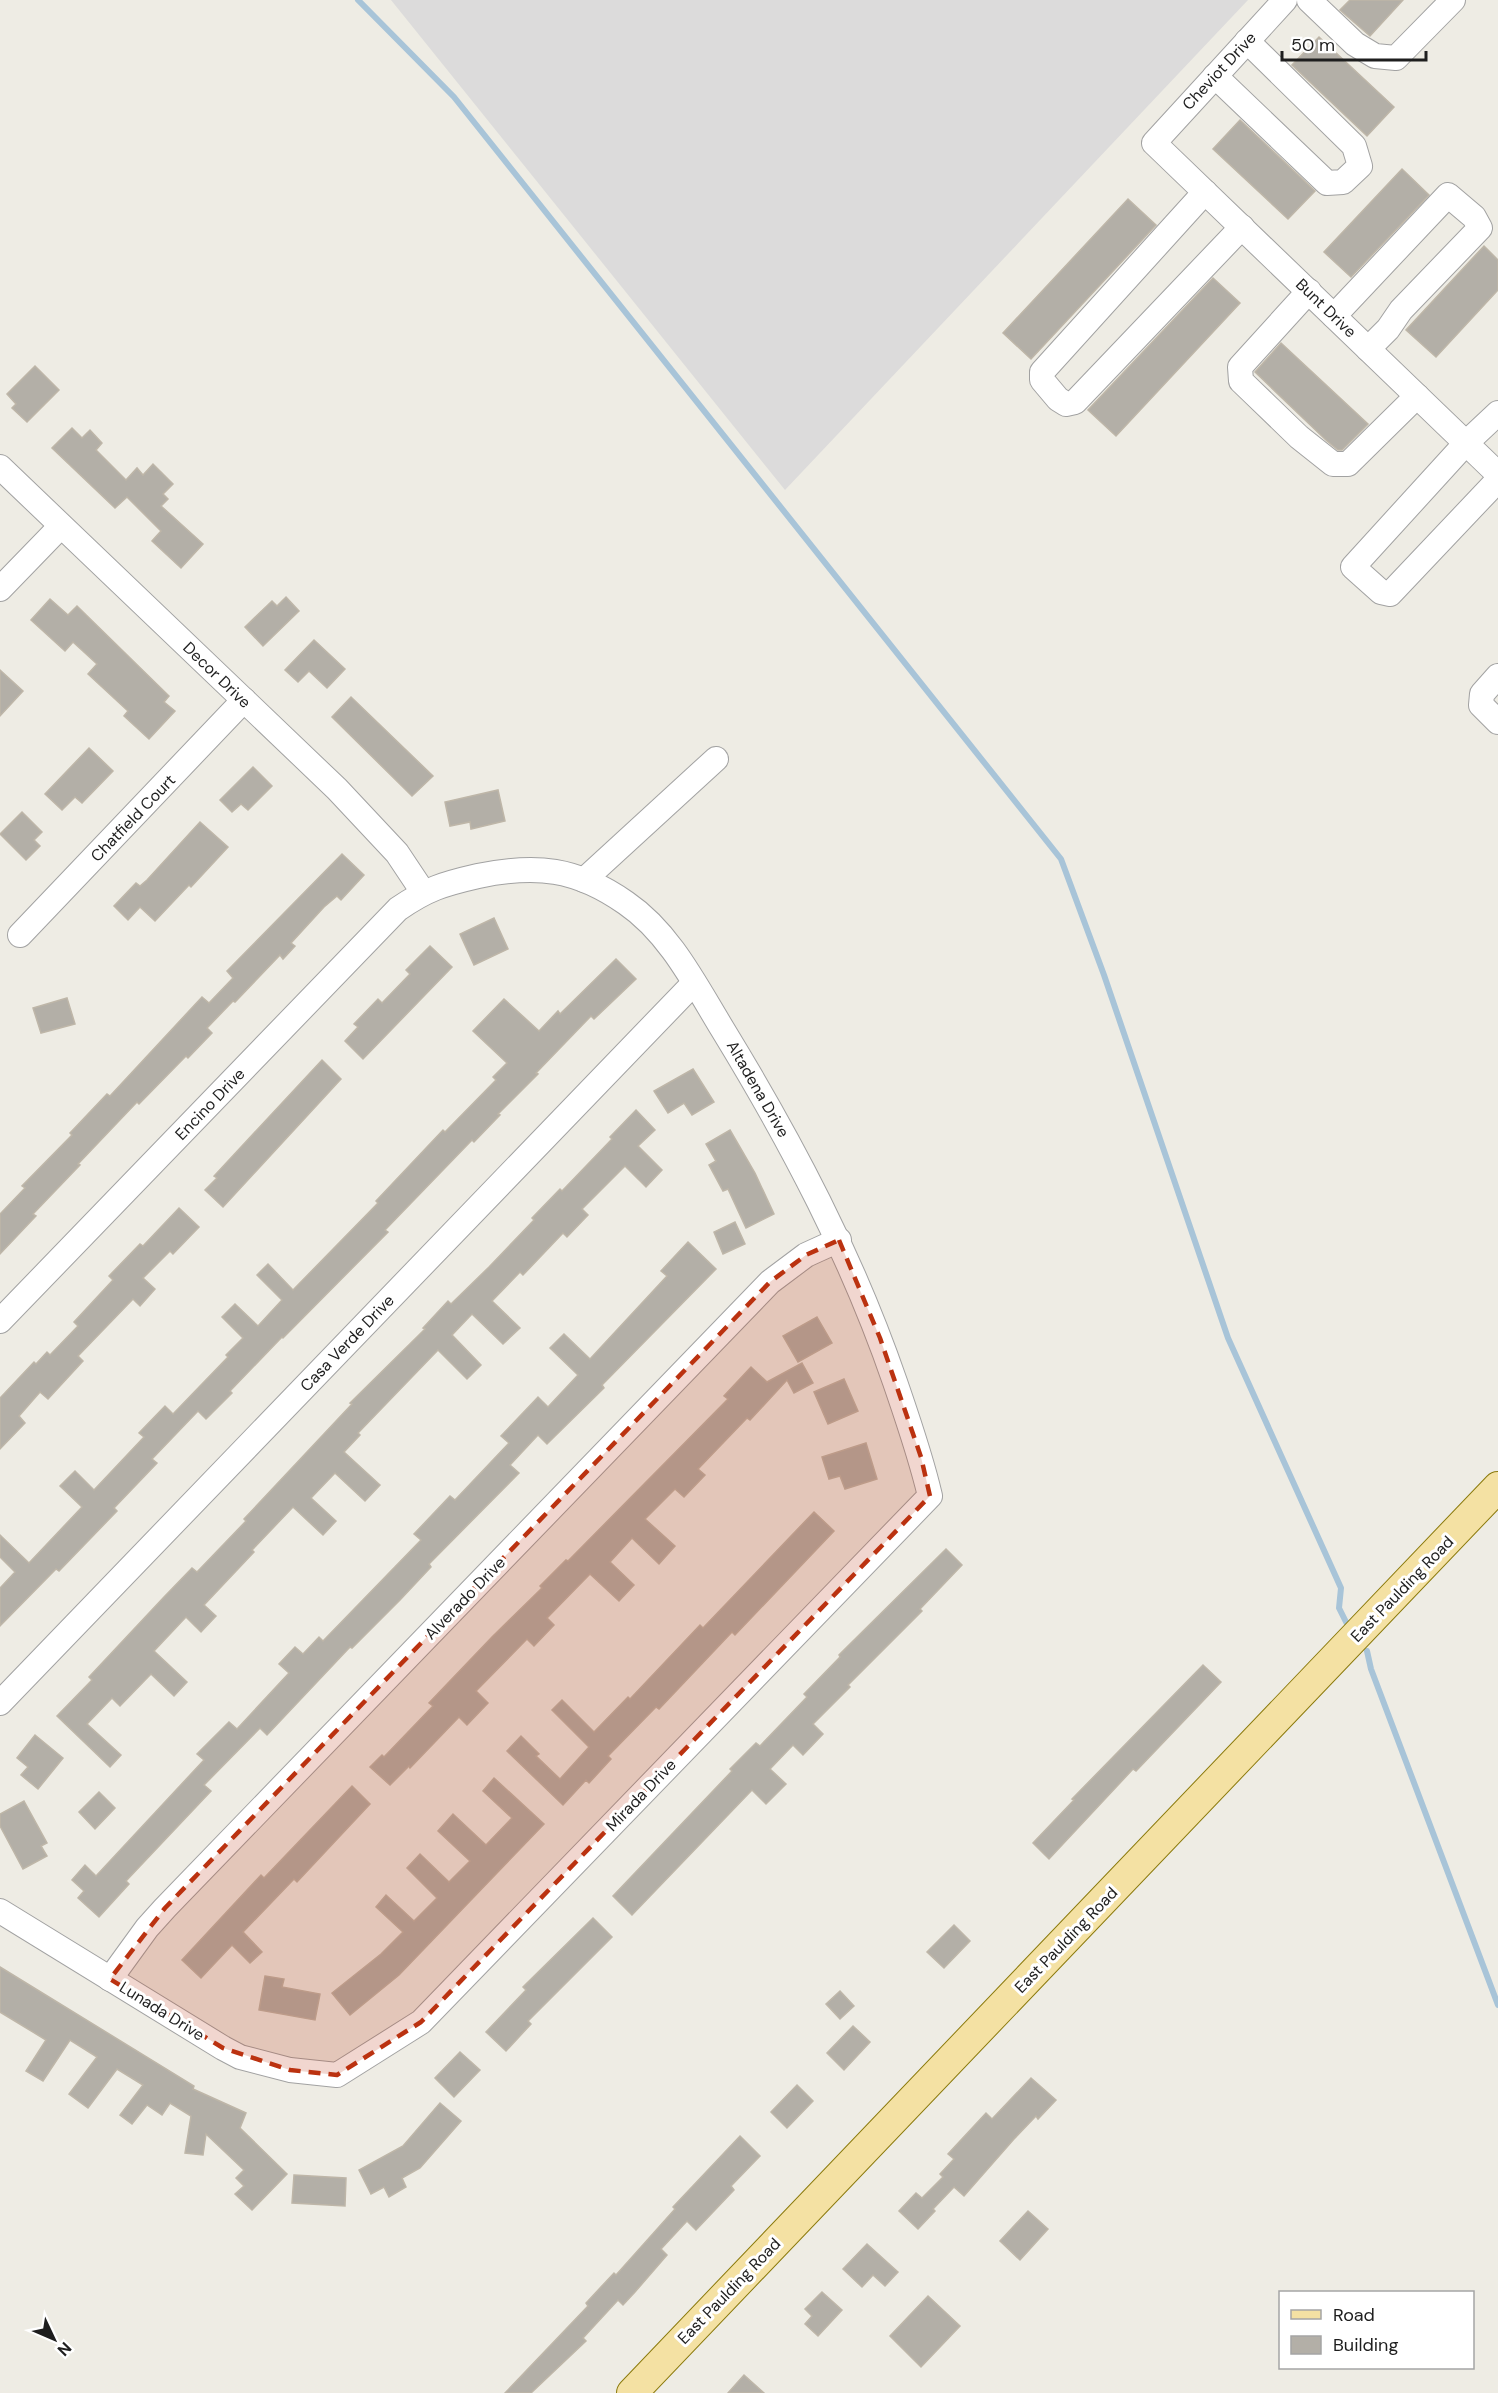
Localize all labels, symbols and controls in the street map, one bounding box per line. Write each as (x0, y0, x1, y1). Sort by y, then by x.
scale bar (1282, 24, 1426, 62)
street label: Cheviot Drive (1177, 28, 1261, 114)
text: 50 m (1291, 33, 1335, 57)
street label: Bunt Drive (1291, 274, 1361, 342)
street label: Decor Drive (178, 637, 256, 713)
street label: Chatfield Court (86, 770, 180, 866)
street label: Altadena Drive (722, 1037, 794, 1141)
street label: Encino Drive (170, 1064, 250, 1144)
street label: Casa Verde Drive (295, 1290, 399, 1396)
street label: East Paulding Road (1346, 1531, 1458, 1647)
street label: Alverado Drive (420, 1552, 510, 1644)
street label: Mirada Drive (601, 1754, 681, 1836)
street label: East Paulding Road (1010, 1882, 1122, 1998)
street label: Lunada Drive (116, 1977, 208, 2045)
street label: East Paulding Road (673, 2233, 785, 2349)
legend (1279, 2291, 1474, 2369)
text: Road (1333, 2303, 1375, 2327)
north arrow (24, 2309, 84, 2369)
text: Building (1333, 2333, 1398, 2357)
text: N (53, 2338, 76, 2361)

